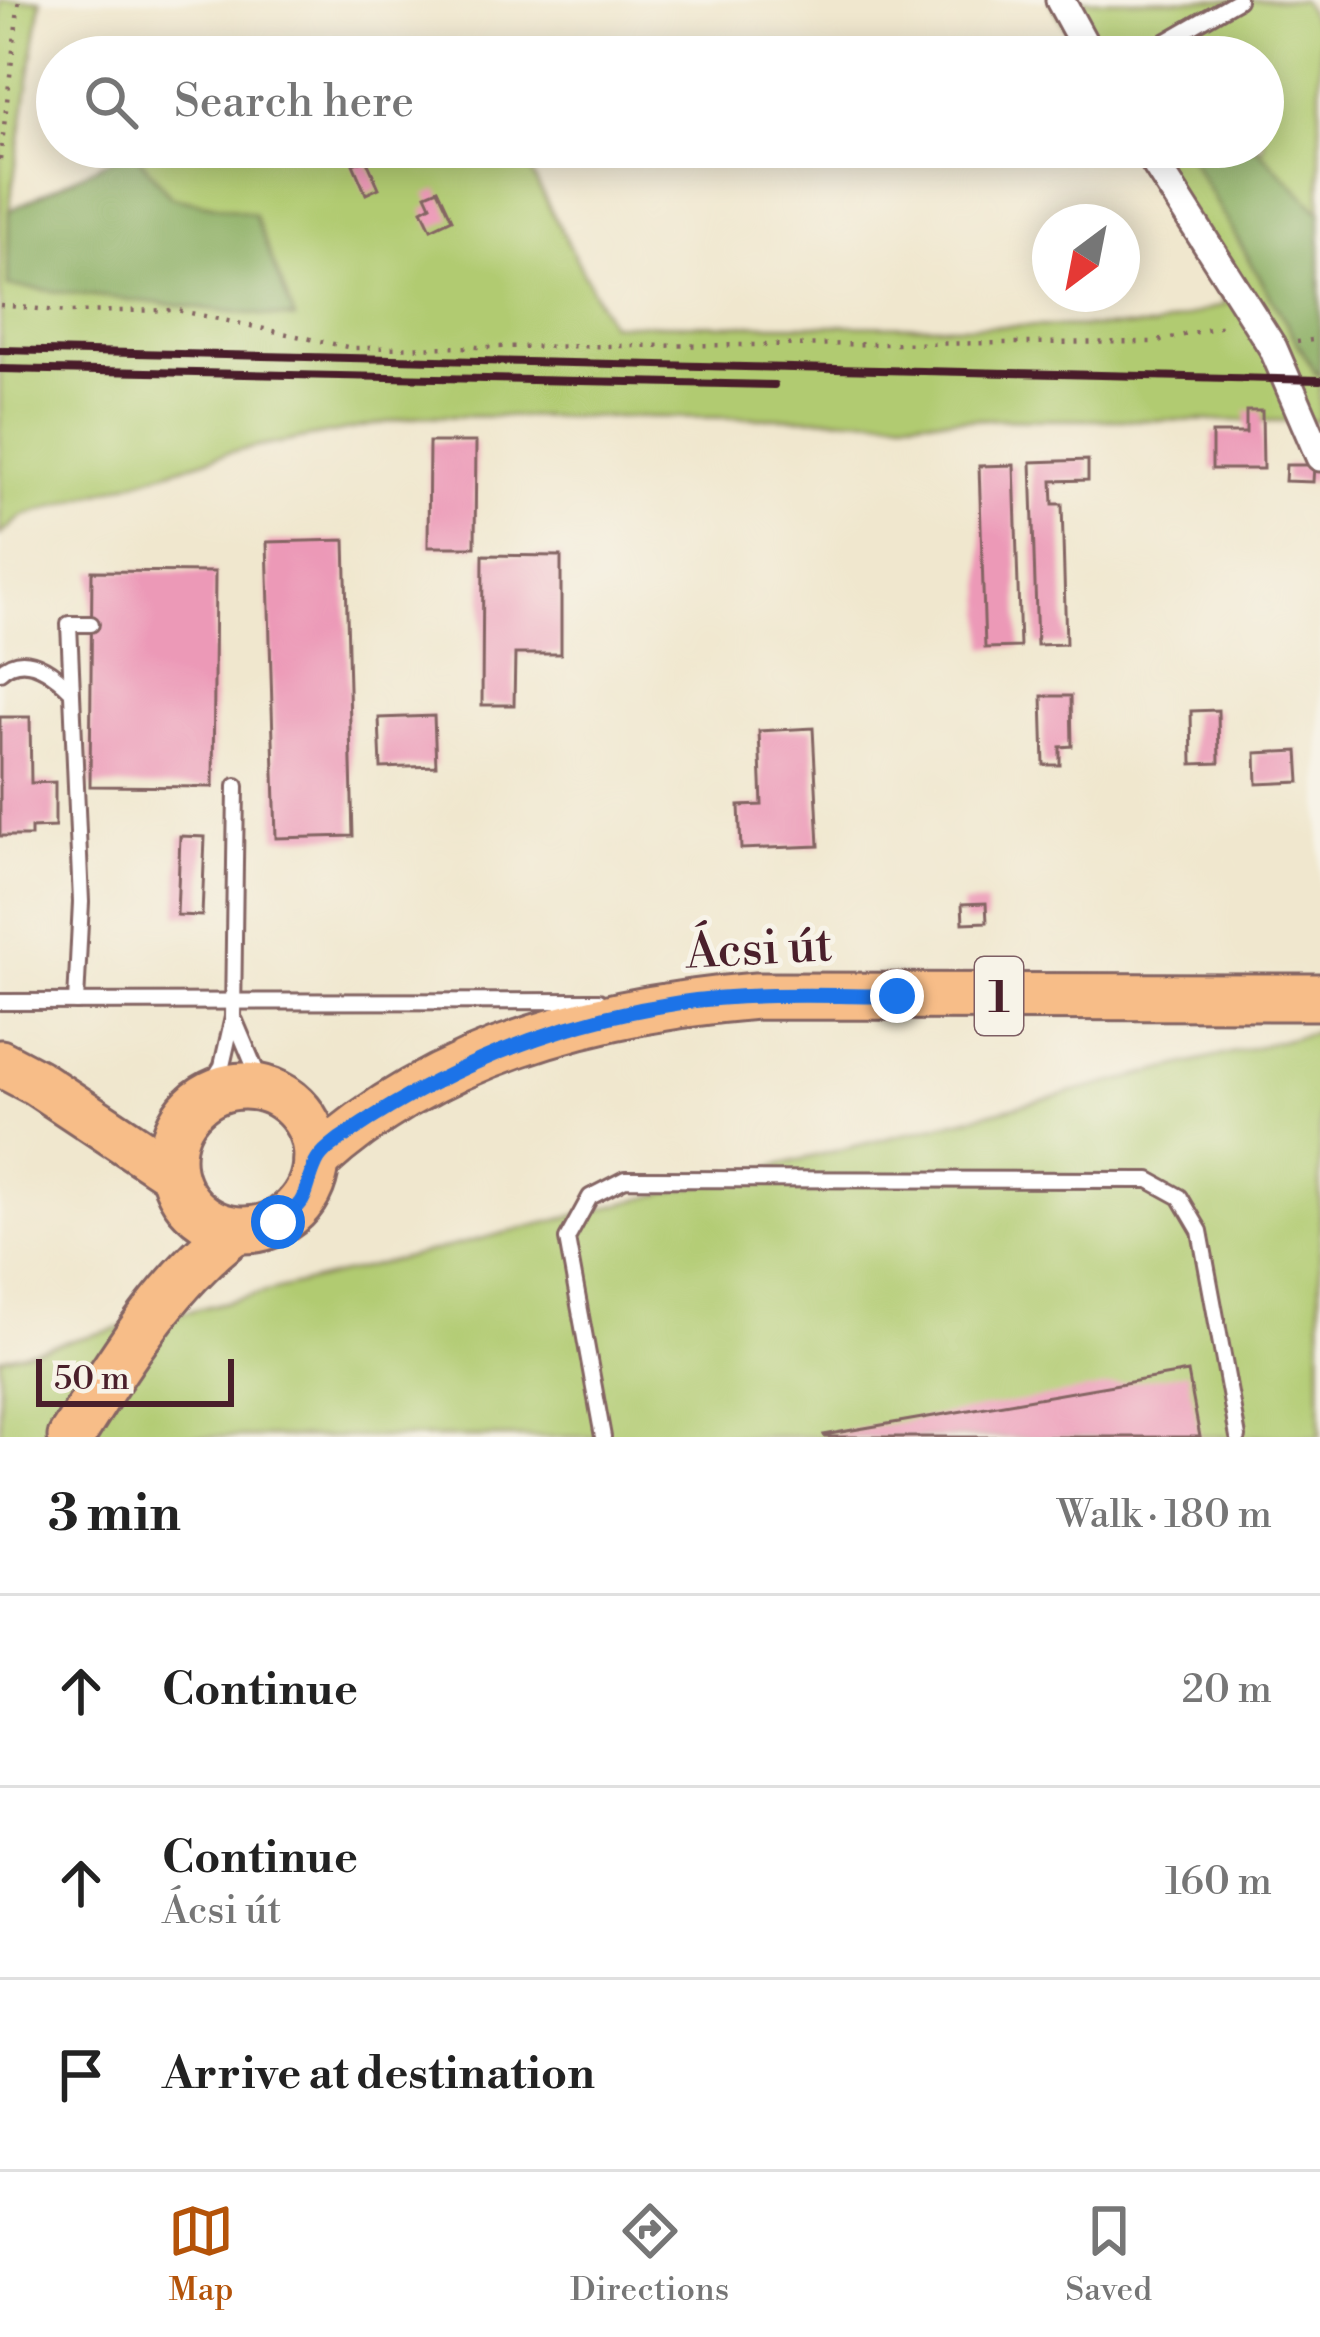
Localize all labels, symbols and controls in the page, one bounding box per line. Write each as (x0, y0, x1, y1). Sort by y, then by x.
search box (36, 36, 1284, 168)
icon: search (78, 69, 144, 135)
text: Search here (174, 74, 414, 131)
north arrow (1032, 204, 1140, 312)
street label: Ácsi út (683, 913, 834, 984)
road number: 1 (975, 957, 1023, 1035)
route end (870, 969, 924, 1023)
route start (251, 1195, 305, 1249)
scale bar (36, 1353, 234, 1406)
text: 50 m (54, 1359, 130, 1400)
text: 3 min (48, 1483, 181, 1547)
text: Walk · 180 m (1057, 1491, 1272, 1540)
icon: ahead (48, 1658, 114, 1724)
text: Continue (162, 1662, 358, 1719)
text: 20 m (1182, 1666, 1272, 1715)
text: Continue (162, 1830, 358, 1887)
icon: ahead (48, 1850, 114, 1916)
text: 160 m (1165, 1858, 1272, 1907)
text: Ácsi út (162, 1887, 281, 1936)
icon: arrive (48, 2042, 114, 2108)
text: Arrive at destination (162, 2046, 595, 2103)
tab: Map (168, 2198, 234, 2311)
tab: Directions (570, 2198, 729, 2311)
tab: Saved (1065, 2198, 1152, 2311)

